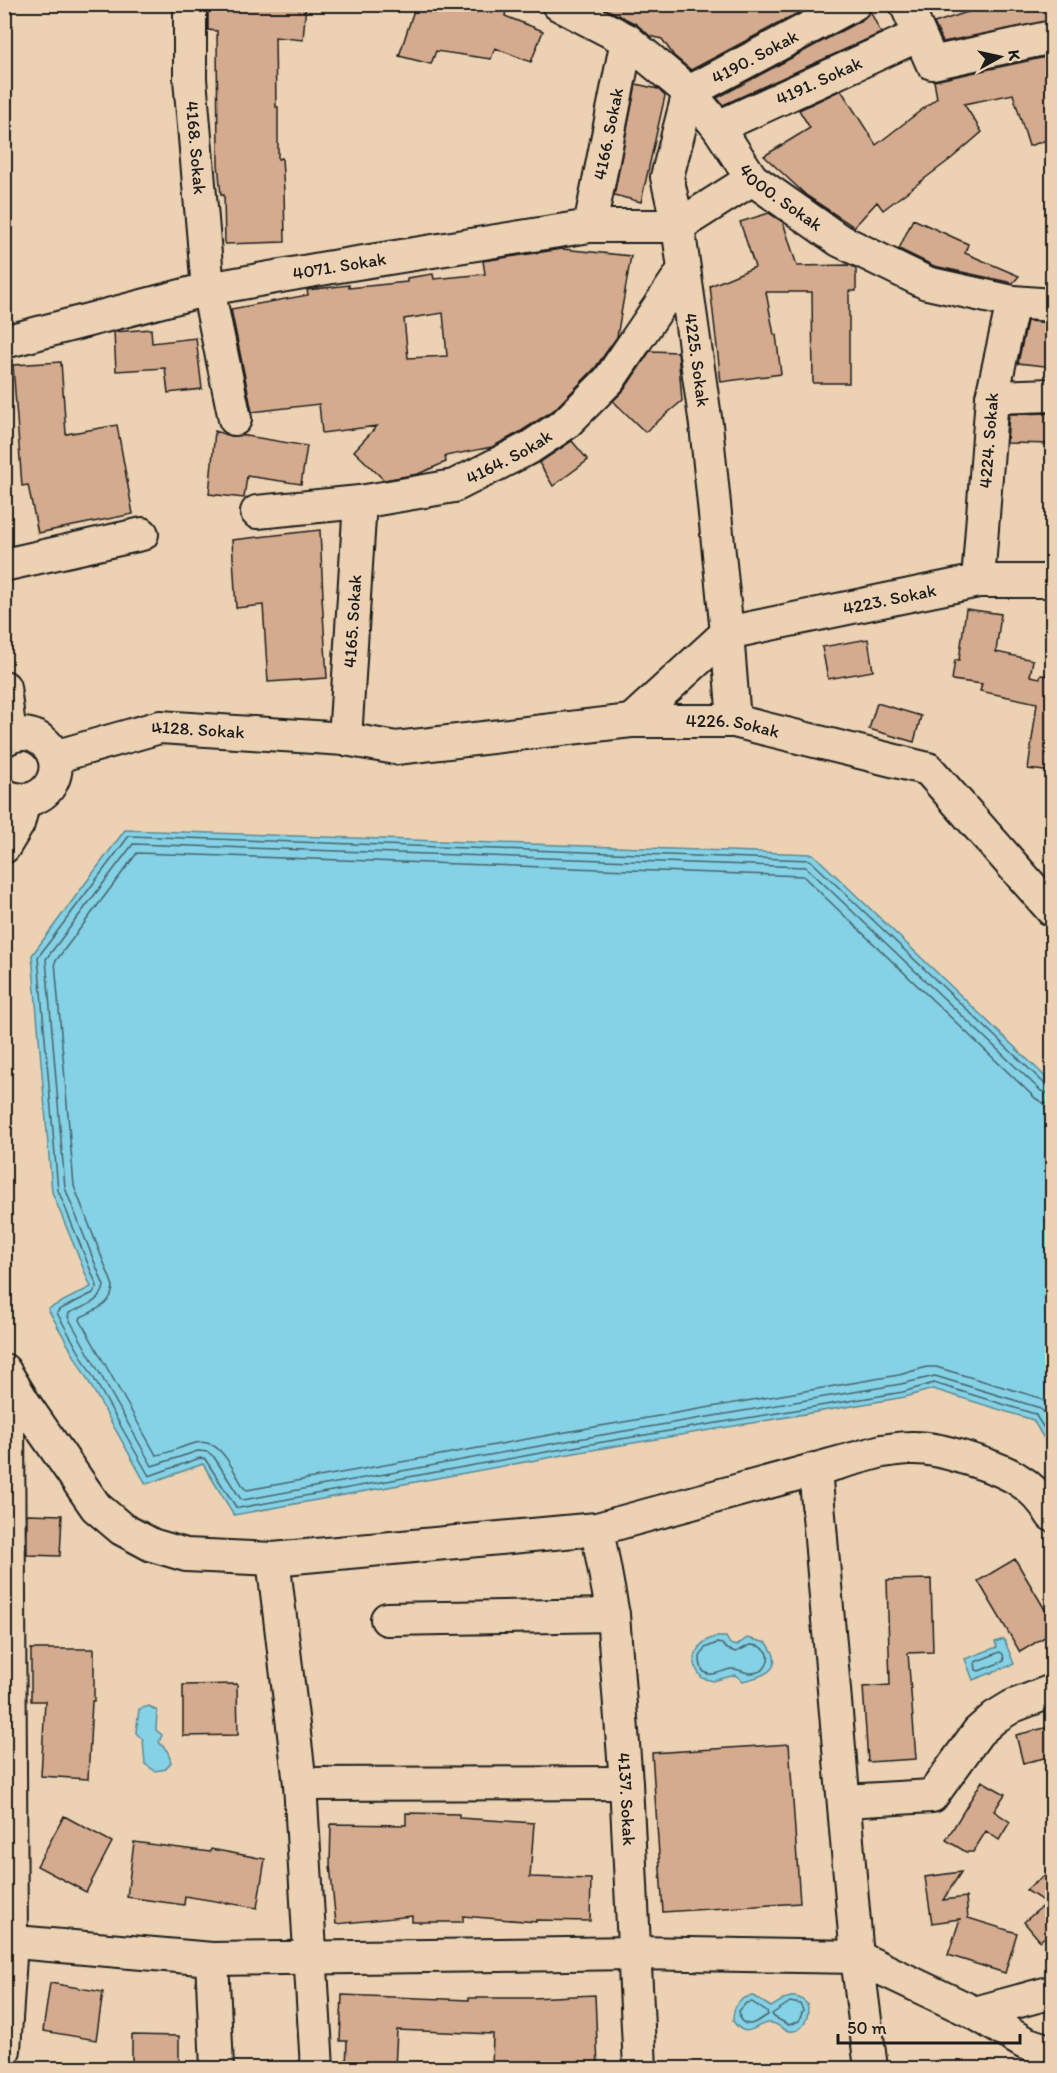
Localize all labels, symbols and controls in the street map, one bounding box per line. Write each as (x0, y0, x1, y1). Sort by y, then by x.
street label: 4190. Sokak (708, 25, 802, 89)
north arrow (970, 27, 1030, 87)
text: K (1004, 49, 1025, 62)
street label: 4191. Sokak (772, 52, 865, 110)
street label: 4166. Sokak (588, 86, 628, 182)
street label: 4168. Sokak (181, 100, 211, 195)
street label: 4000. Sokak (734, 160, 827, 236)
street label: 4071. Sokak (291, 248, 388, 285)
street label: 4225. Sokak (680, 312, 714, 408)
street label: 4224. Sokak (974, 392, 1003, 489)
street label: 4164. Sokak (462, 425, 556, 489)
street label: 4165. Sokak (339, 574, 366, 669)
street label: 4223. Sokak (841, 579, 938, 620)
street label: 4226. Sokak (686, 710, 782, 743)
street label: 4128. Sokak (148, 716, 245, 743)
street label: 4137. Sokak (613, 1752, 640, 1846)
scale bar (838, 2007, 1020, 2045)
text: 50 m (847, 2017, 887, 2039)

